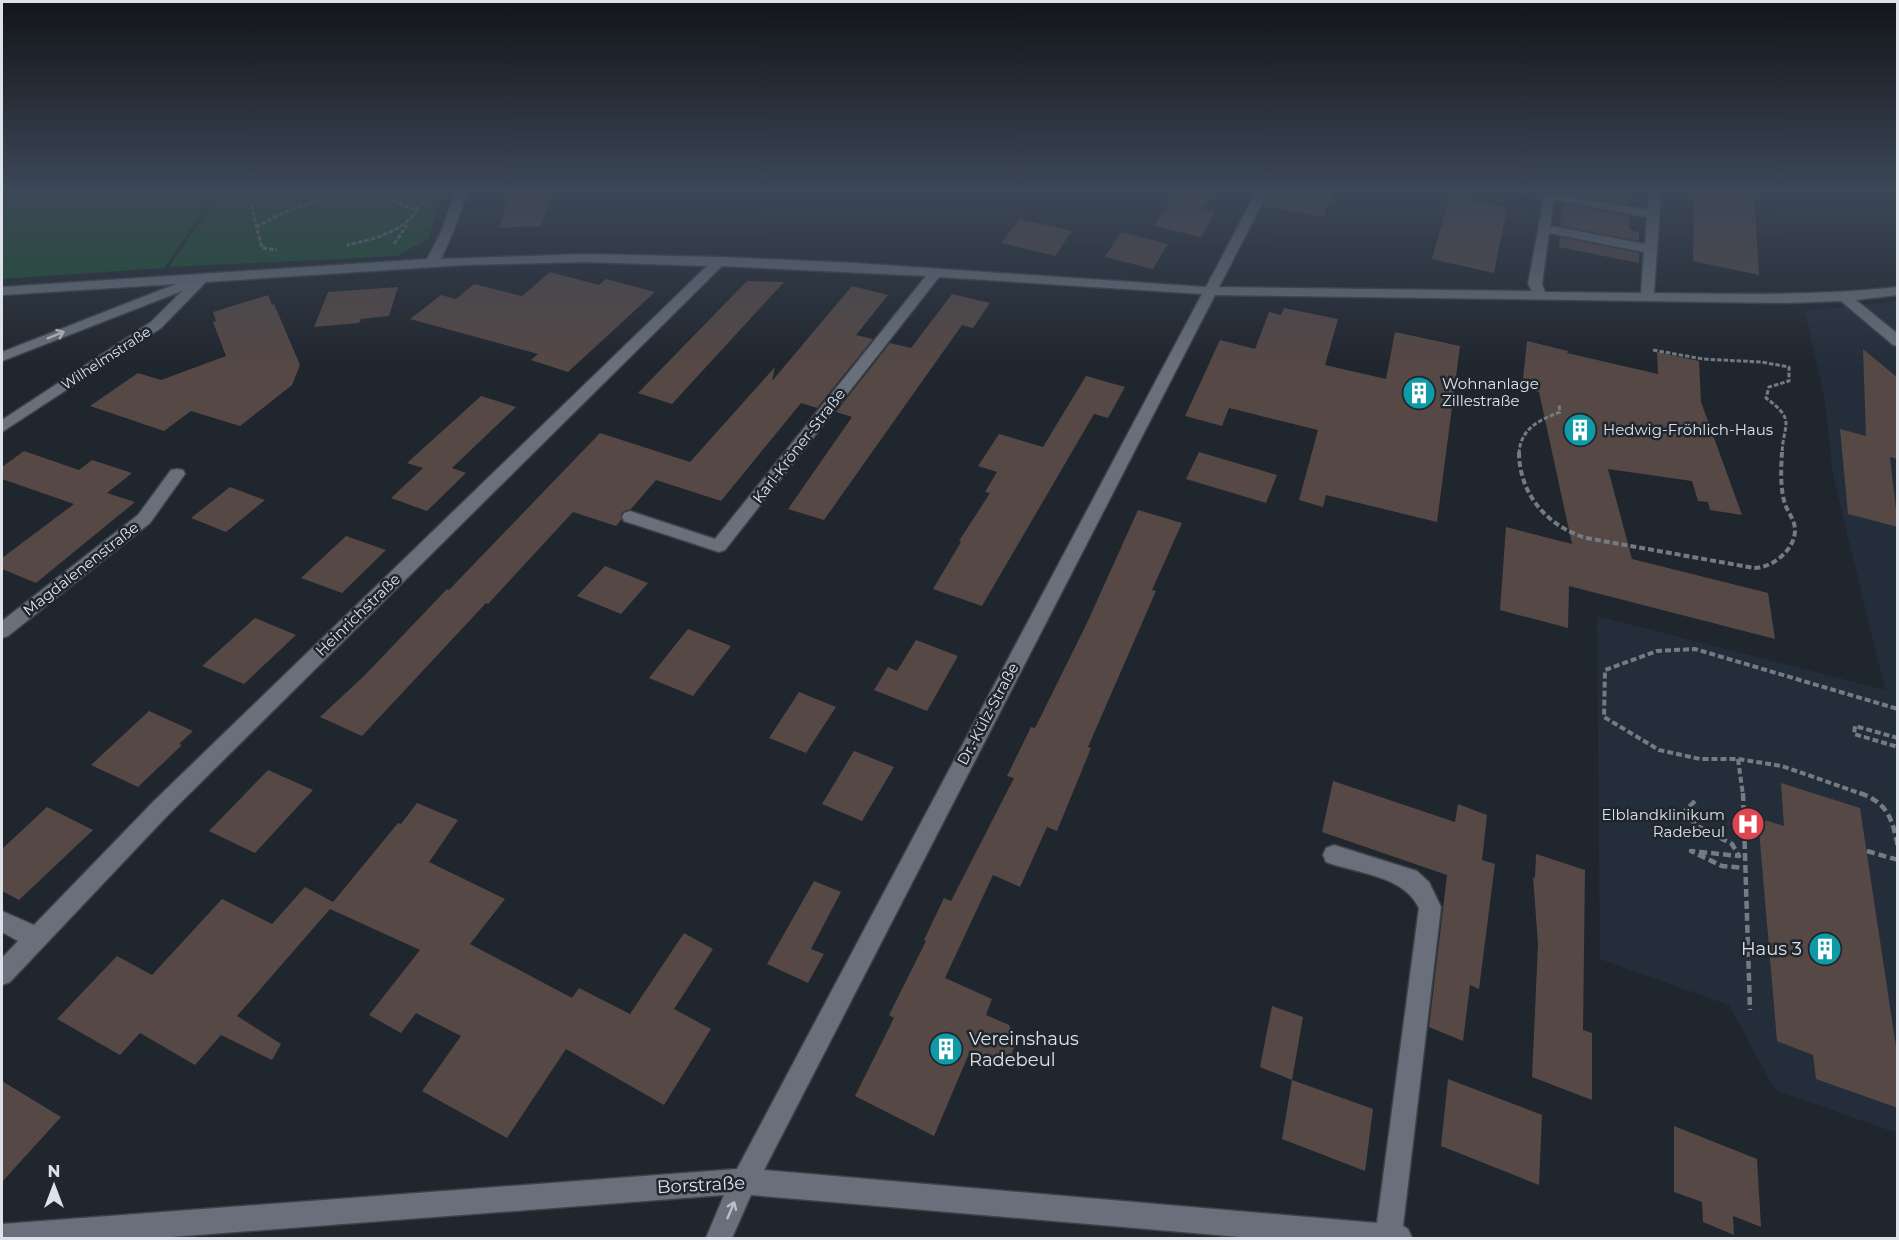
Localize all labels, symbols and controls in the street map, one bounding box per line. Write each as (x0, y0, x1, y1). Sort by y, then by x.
street label: Wilhelmstraße (58, 322, 154, 394)
one-way arrow (46, 329, 65, 340)
place label: Wohnanlage Zillestraße (1442, 374, 1539, 410)
building icon: Wohnanlage Zillestraße (1401, 375, 1437, 411)
street label: Karl-Kröner-Straße (748, 385, 849, 507)
building icon: Hedwig-Fröhlich-Haus (1562, 412, 1598, 448)
place label: Hedwig-Fröhlich-Haus (1603, 420, 1773, 439)
street label: Magdalenenstraße (19, 518, 142, 620)
street label: Heinrichstraße (311, 569, 404, 660)
street label: Dr.-Külz-Straße (953, 659, 1023, 768)
place label: Elblandklinikum Radebeul (1602, 805, 1725, 841)
hospital icon: Elblandklinikum Radebeul (1730, 806, 1766, 842)
building icon: Haus 3 (1807, 931, 1843, 967)
place label: Haus 3 (1741, 938, 1802, 960)
place label: Vereinshaus Radebeul (969, 1028, 1079, 1071)
building icon: Vereinshaus Radebeul (928, 1031, 964, 1067)
north arrow (24, 1156, 84, 1216)
text: N (48, 1162, 60, 1181)
street label: Borstraße (656, 1172, 746, 1198)
one-way arrow (726, 1201, 737, 1219)

